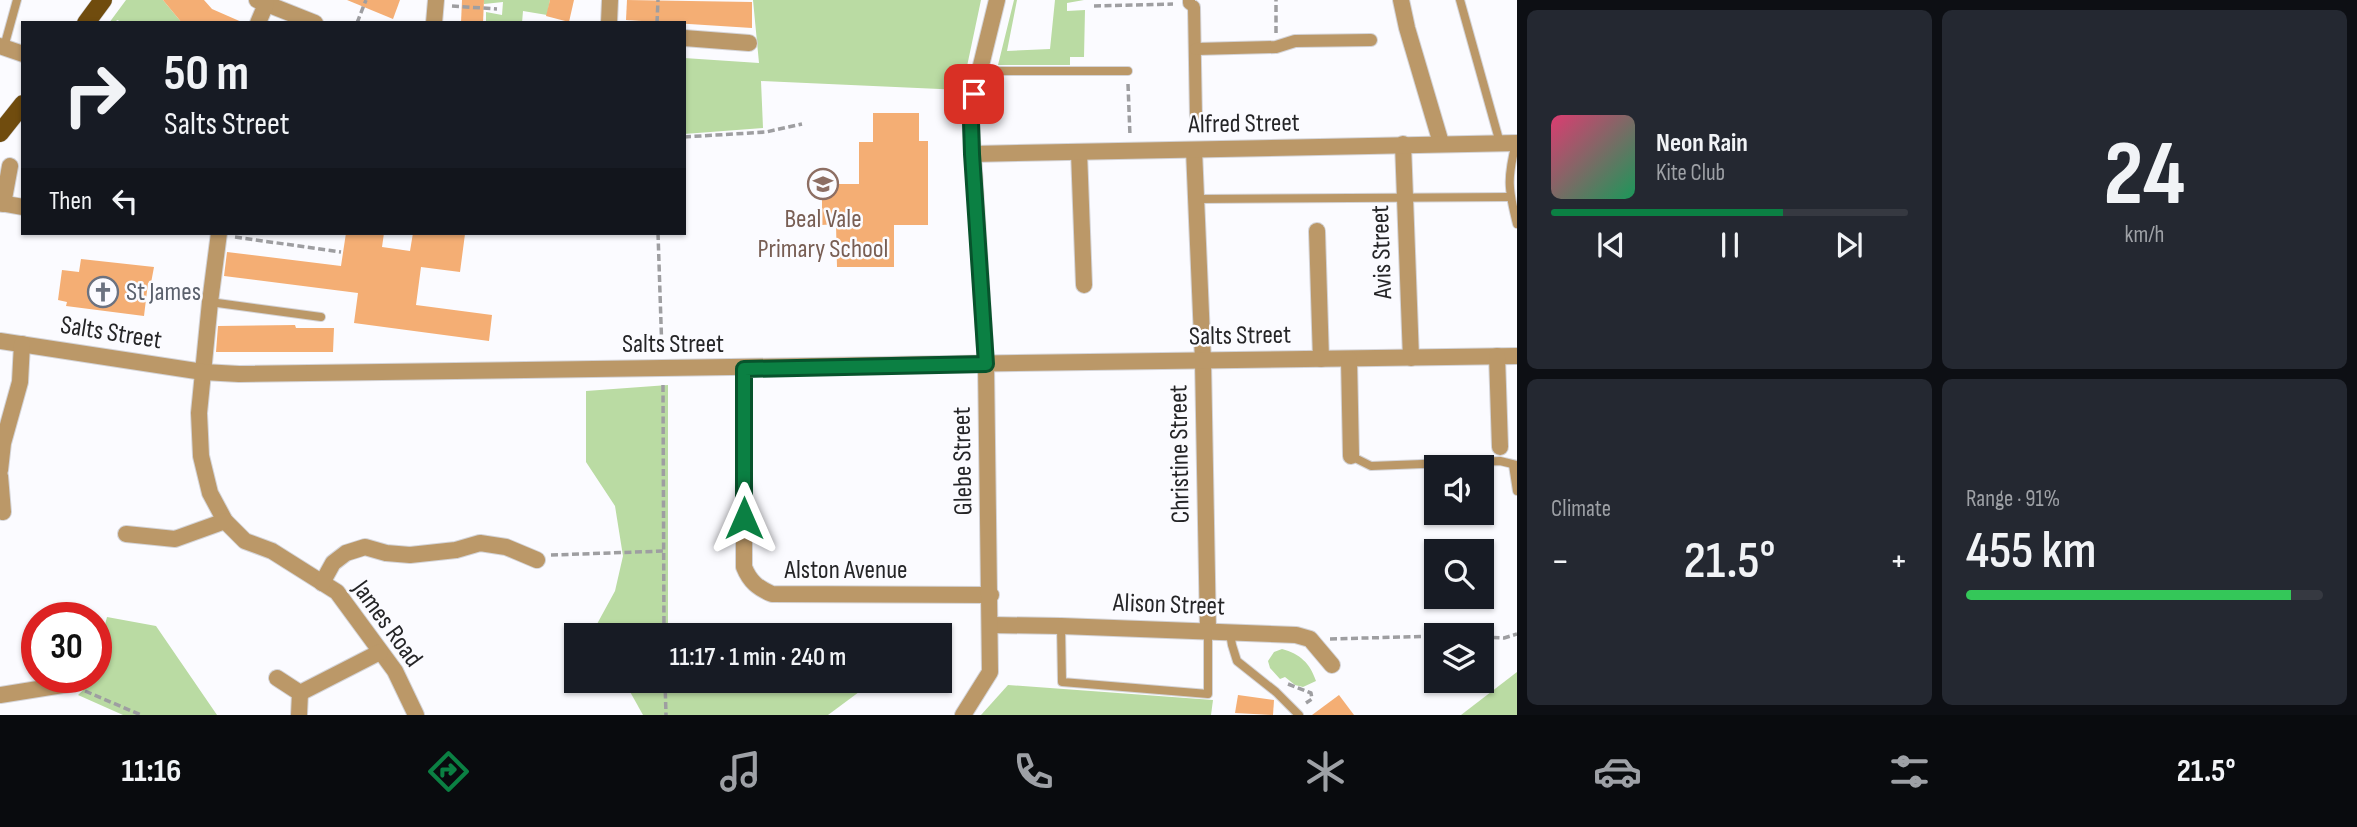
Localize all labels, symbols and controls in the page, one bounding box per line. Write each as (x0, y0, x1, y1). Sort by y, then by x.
text: 50 m (164, 45, 249, 104)
icon: right (49, 49, 140, 140)
pin (944, 64, 1004, 124)
icon: arrive (955, 75, 993, 113)
text: Salts Street (164, 105, 290, 144)
street label: Alfred Street (1187, 108, 1300, 140)
text: 24 (2104, 121, 2185, 230)
text: Neon Rain (1656, 128, 1748, 159)
text: Kite Club (1656, 159, 1725, 187)
school or university icon: Beal Vale Primary School (806, 167, 840, 201)
icon: left (106, 182, 144, 220)
text: Then (49, 186, 92, 217)
place label: Beal Vale Primary School (758, 204, 888, 265)
street label: Avis Street (1365, 204, 1399, 301)
text: km/h (2125, 221, 2164, 249)
icon: previous (1592, 226, 1630, 264)
icon: pause (1711, 226, 1749, 264)
icon: next (1830, 226, 1868, 264)
church icon: St James (86, 275, 120, 309)
place label: St James (126, 277, 201, 308)
street label: Salts Street (58, 310, 164, 356)
street label: Salts Street (1189, 320, 1291, 352)
street label: Salts Street (622, 329, 724, 360)
street label: Christine Street (1163, 384, 1197, 524)
street label: Glebe Street (947, 406, 979, 516)
map controls (1424, 455, 1494, 693)
button: sound (1424, 455, 1494, 525)
position arrow (707, 481, 781, 555)
text: Range · 91% (1966, 485, 2060, 513)
text: Climate (1551, 495, 1611, 523)
text: 455 km (1966, 520, 2097, 583)
text: 21.5° (1684, 530, 1775, 593)
button: search (1424, 539, 1494, 609)
text: − (1551, 539, 1570, 584)
text: + (1889, 539, 1908, 584)
street label: Alston Avenue (784, 555, 907, 586)
street label: James Road (345, 574, 429, 673)
street label: Alison Street (1112, 588, 1226, 622)
speed limit sign: 30 (21, 602, 112, 693)
button: layers (1424, 623, 1494, 693)
text: 11:17 · 1 min · 240 m (670, 642, 846, 673)
icon: directions (424, 747, 473, 796)
icon: music (716, 747, 765, 796)
icon: phone (1009, 747, 1058, 796)
icon: climate (1301, 747, 1350, 796)
icon: car (1593, 747, 1642, 796)
icon: filters (1885, 747, 1934, 796)
text: 11:16 (122, 752, 181, 791)
text: 21.5° (2177, 752, 2235, 791)

